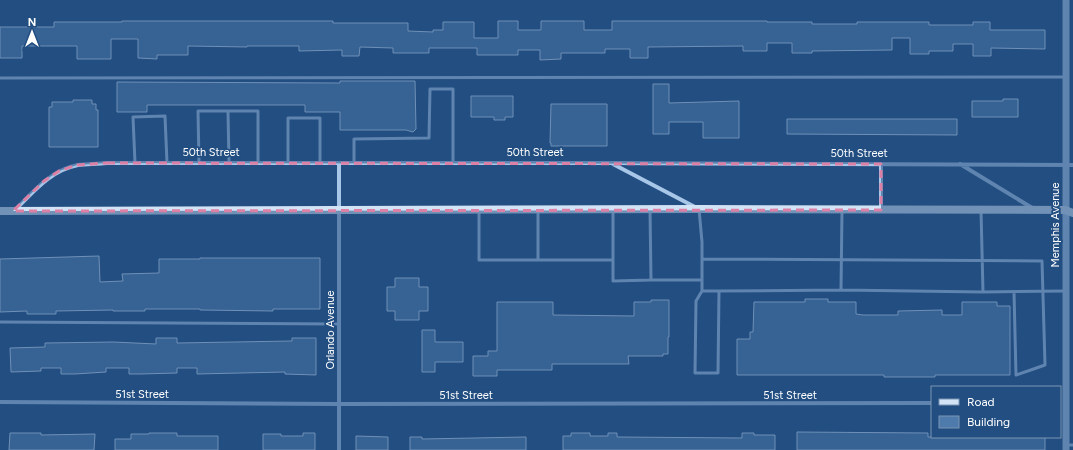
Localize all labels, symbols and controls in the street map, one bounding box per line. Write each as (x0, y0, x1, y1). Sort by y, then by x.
north arrow (12, 12, 52, 52)
text: N (28, 16, 36, 29)
street label: 50th Street (182, 146, 240, 159)
street label: 50th Street (506, 146, 564, 159)
street label: 50th Street (830, 147, 888, 160)
street label: Memphis Avenue (1049, 183, 1062, 267)
street label: Orlando Avenue (324, 290, 337, 370)
legend (931, 386, 1061, 438)
street label: 51st Street (115, 388, 169, 401)
street label: 51st Street (439, 389, 493, 402)
street label: 51st Street (763, 389, 817, 402)
text: Road (967, 395, 995, 409)
text: Building (967, 415, 1010, 429)

